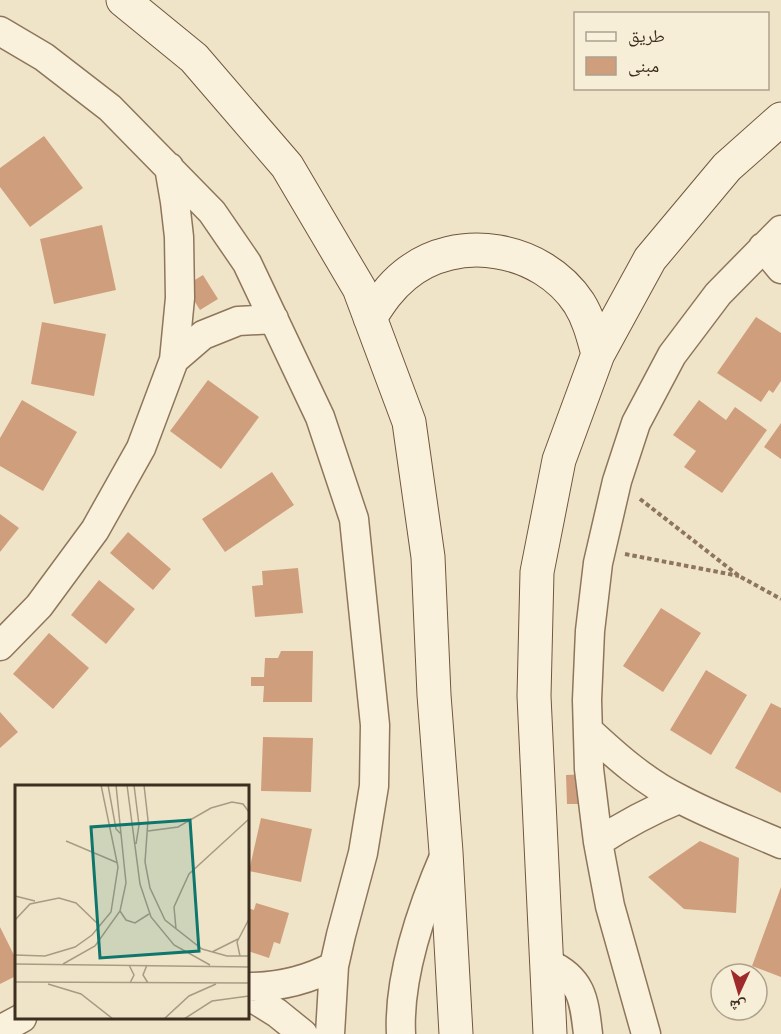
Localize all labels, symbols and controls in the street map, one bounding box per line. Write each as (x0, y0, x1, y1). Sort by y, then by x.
legend (574, 12, 769, 90)
text: طريق (628, 23, 665, 47)
text: مبنى (628, 53, 659, 77)
inset map (15, 785, 249, 1019)
north arrow (709, 962, 769, 1022)
text: ش (729, 995, 747, 1019)

